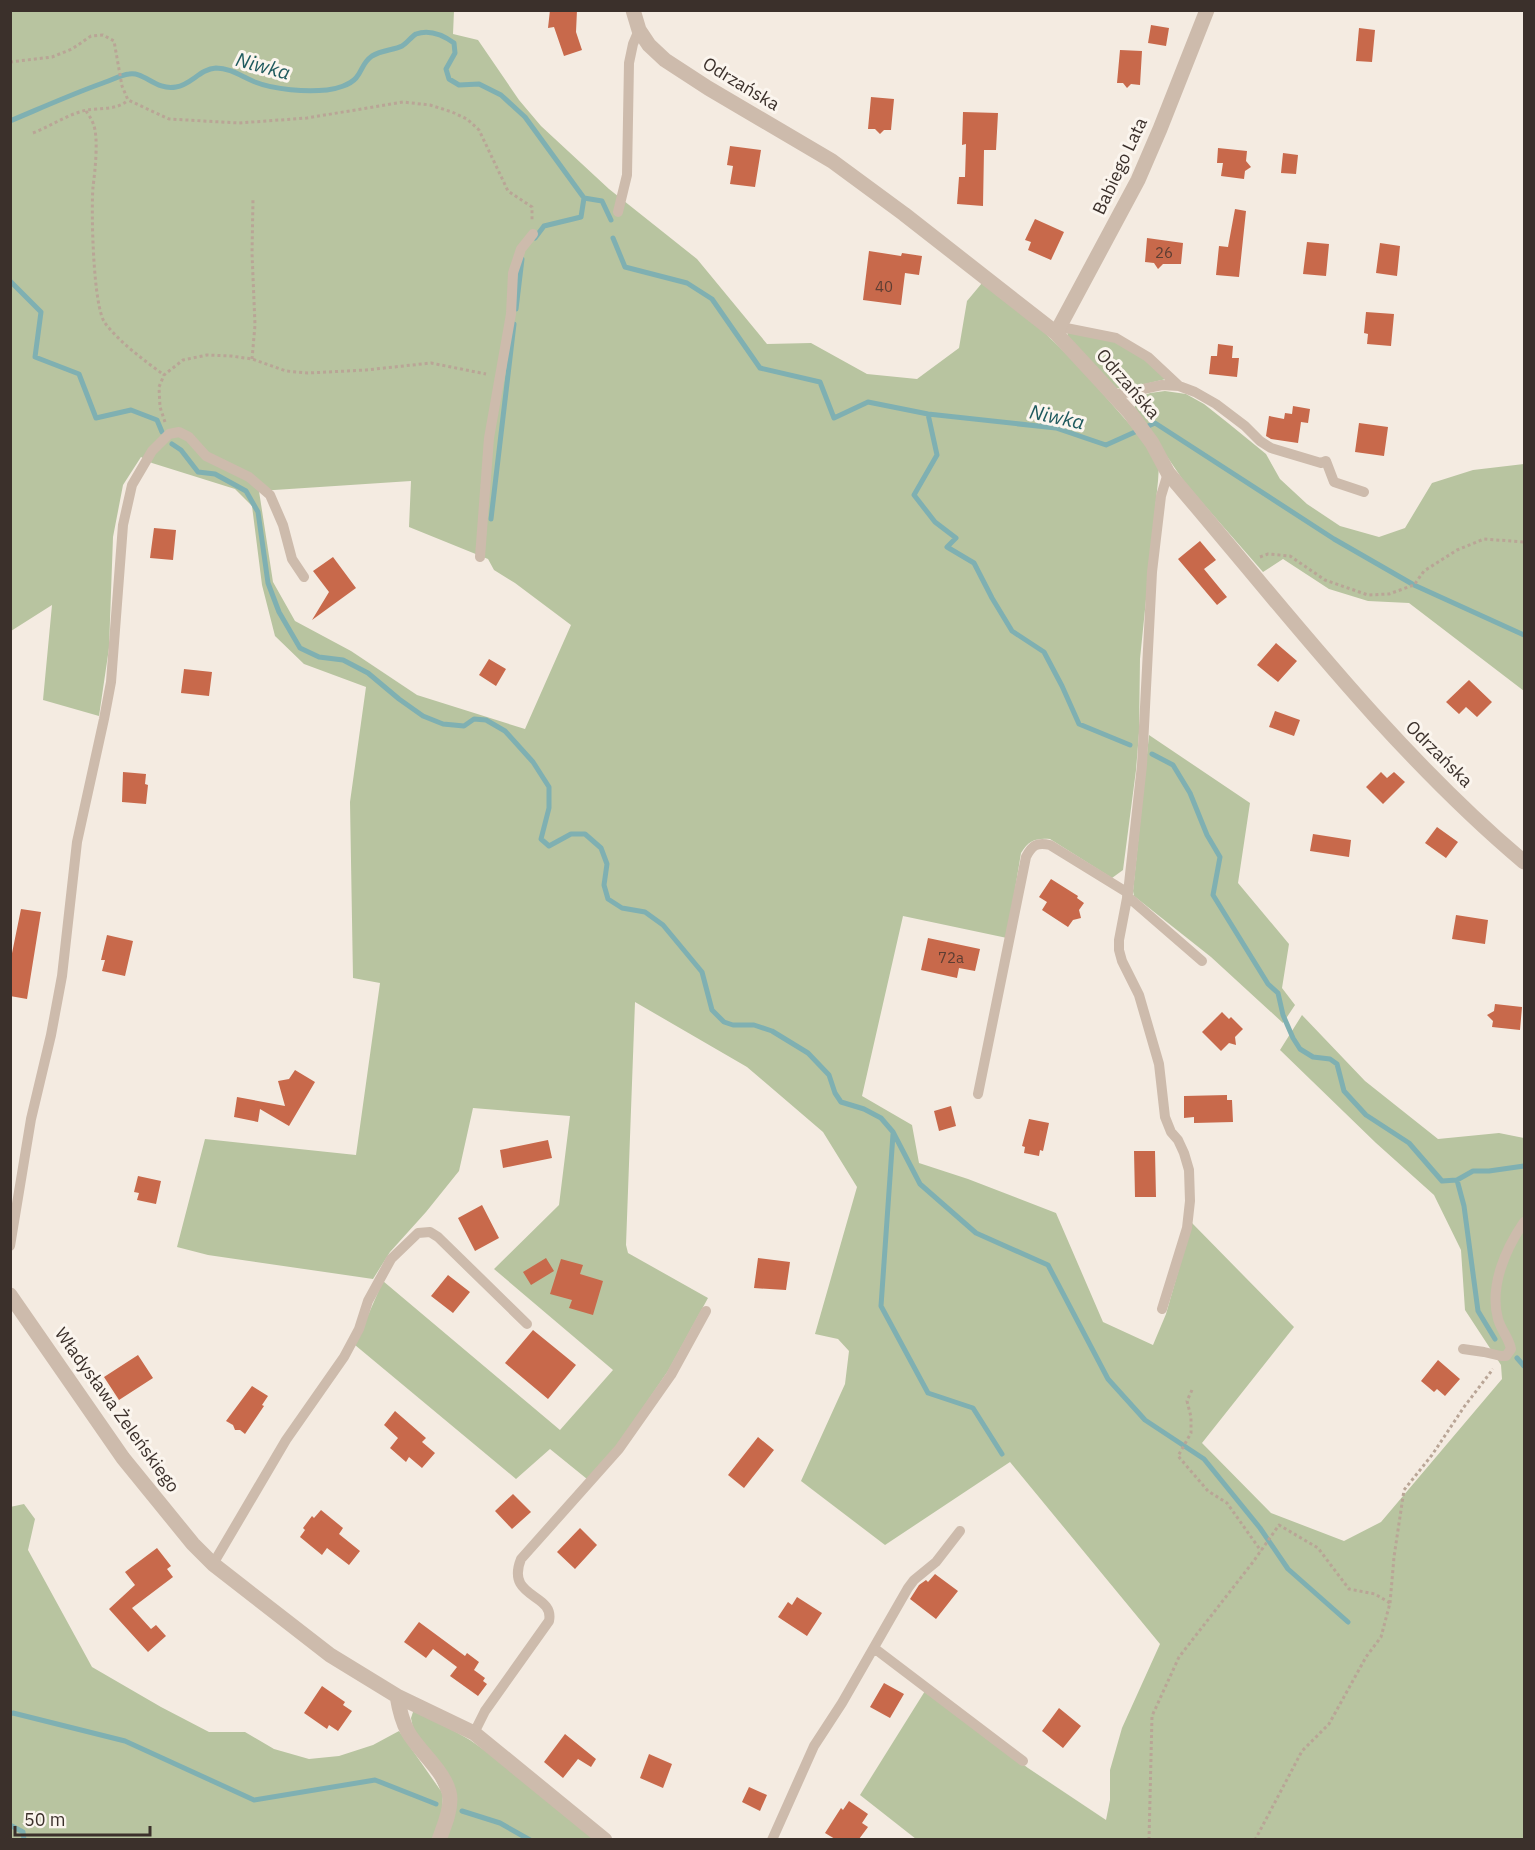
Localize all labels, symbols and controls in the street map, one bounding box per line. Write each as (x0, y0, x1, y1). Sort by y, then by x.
water label: Niwka (233, 45, 293, 86)
street label: Odrzańska (699, 52, 784, 116)
street label: Babiego Lata (1087, 113, 1152, 218)
house number: 26 (1155, 243, 1173, 262)
house number: 40 (875, 277, 893, 296)
street label: Odrzańska (1092, 344, 1165, 424)
water label: Niwka (1027, 398, 1087, 435)
street label: Odrzańska (1401, 715, 1478, 792)
house number: 72a (938, 948, 964, 967)
street label: Władysława Żeleńskiego (50, 1323, 185, 1497)
scale bar (15, 1799, 150, 1837)
text: 50 m (24, 1808, 66, 1831)

